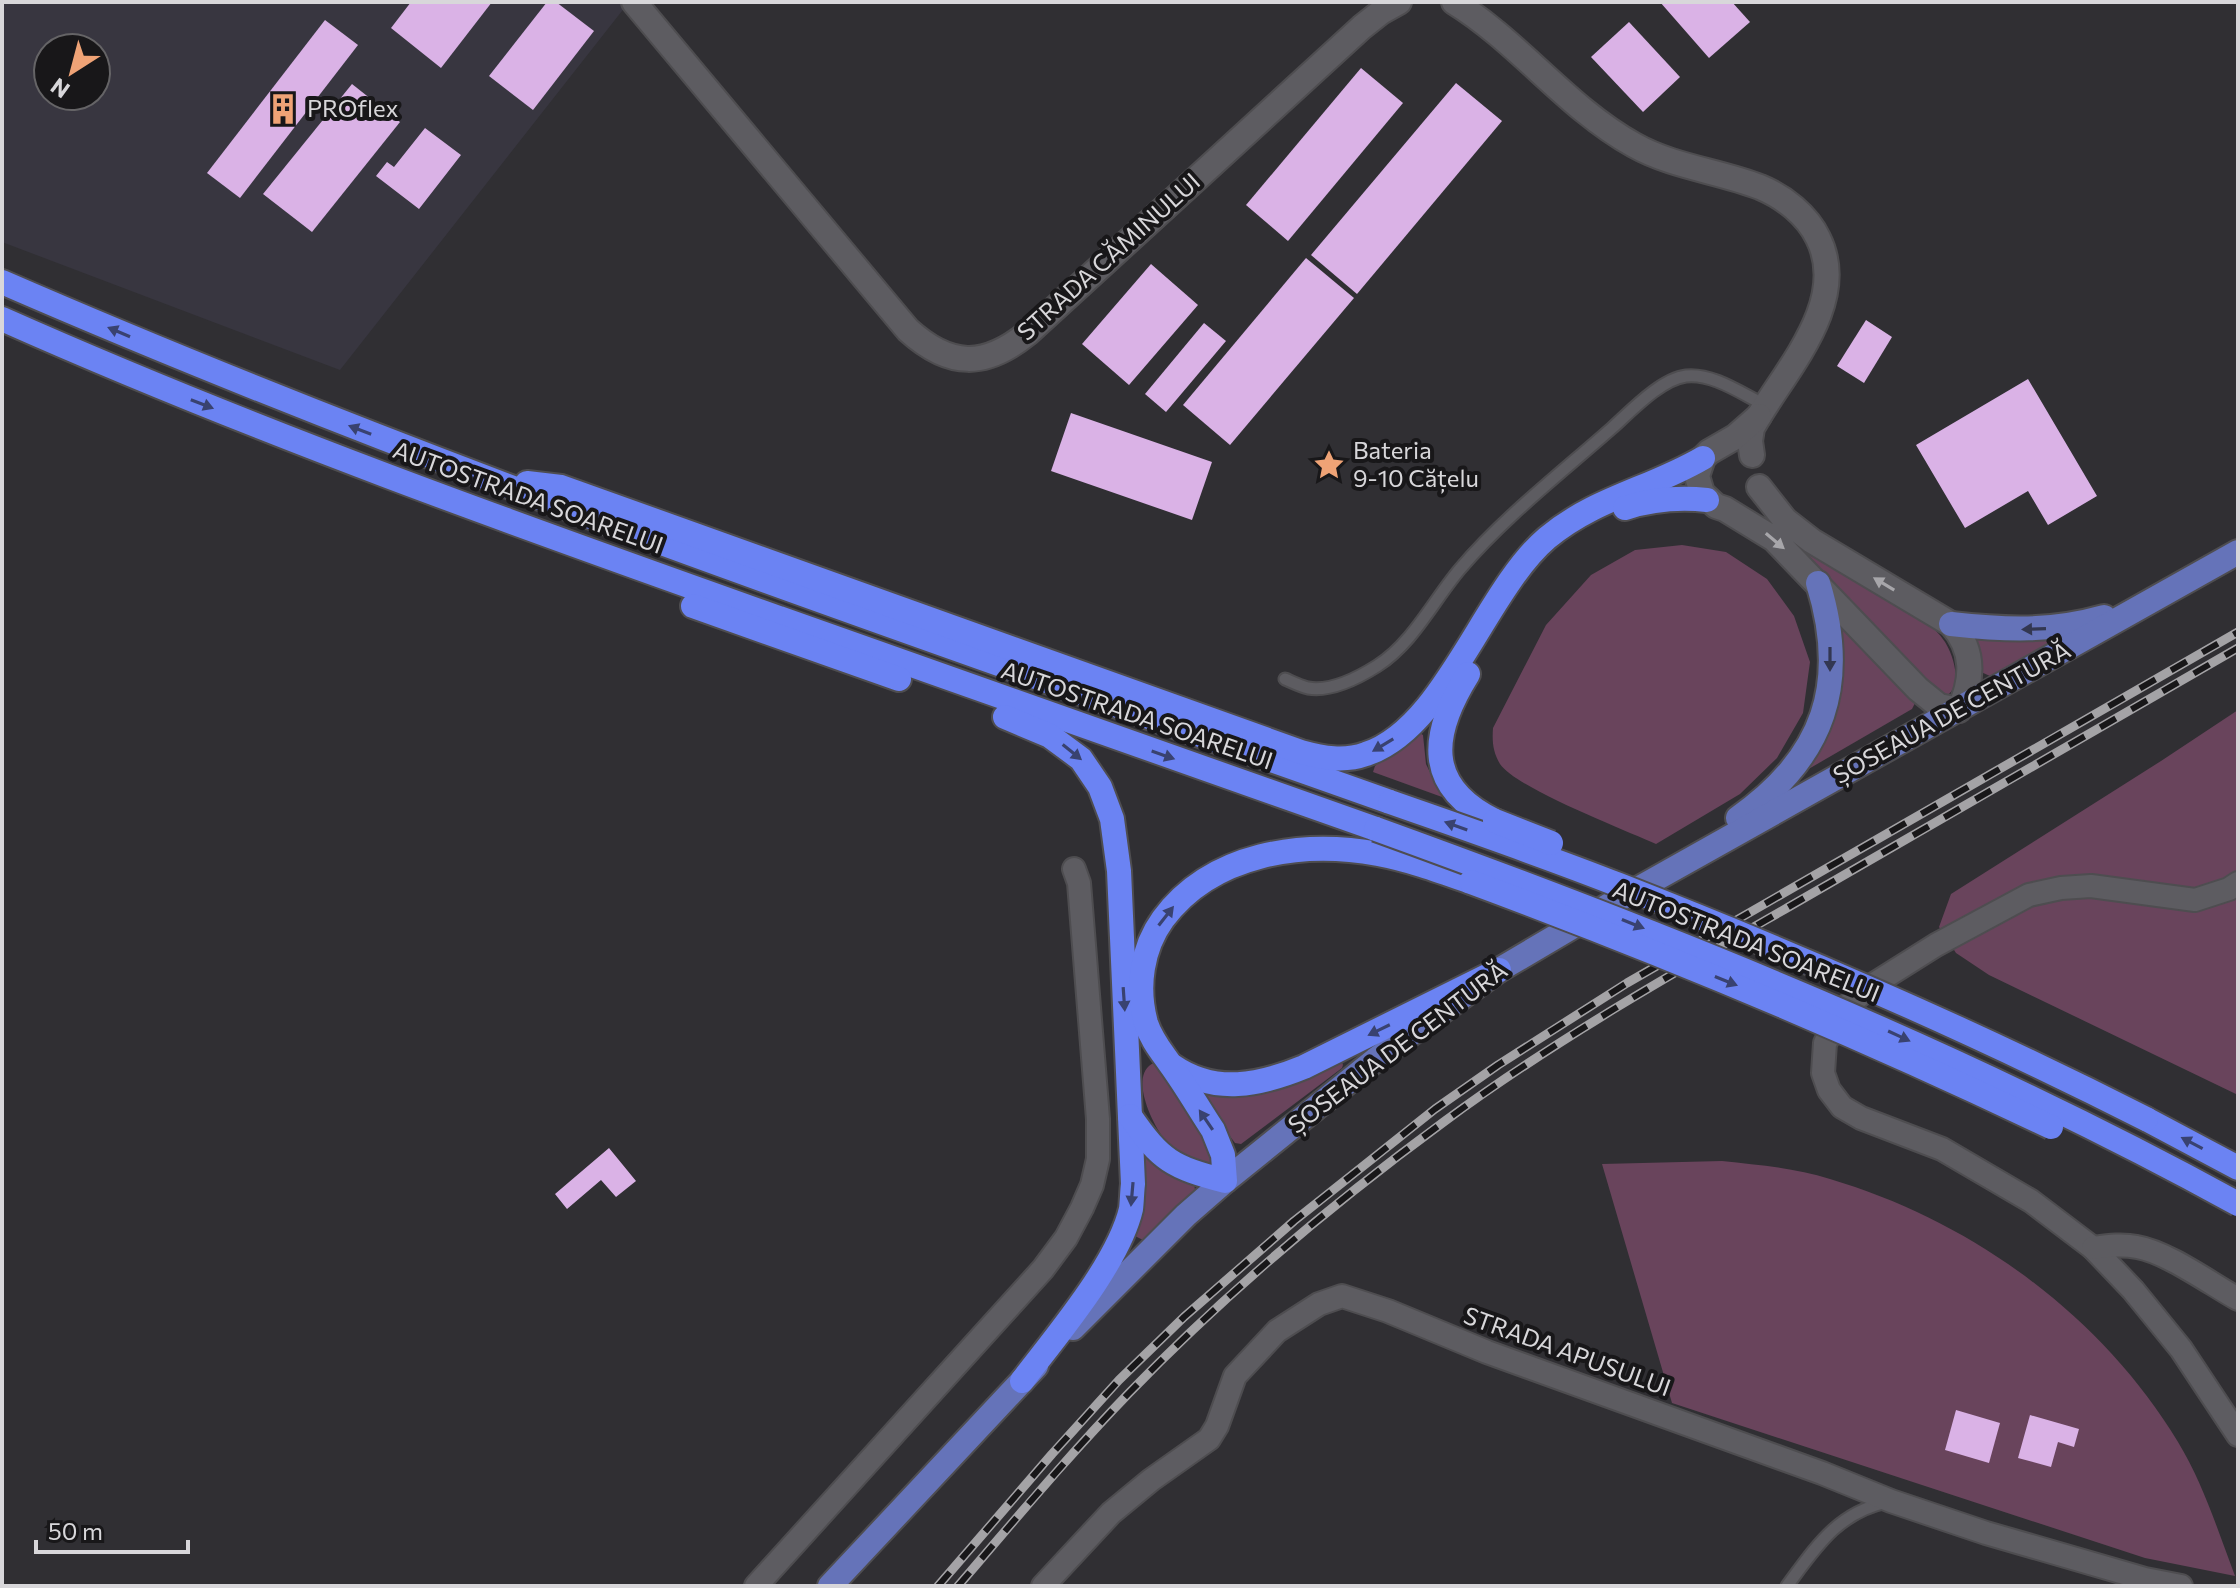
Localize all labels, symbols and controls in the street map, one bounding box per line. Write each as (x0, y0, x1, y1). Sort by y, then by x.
north arrow (32, 32, 112, 112)
text: N (45, 73, 75, 104)
building icon: PROflex (266, 92, 300, 126)
place label: PROflex (307, 93, 399, 122)
street label: STRADA CĂMINULUI (1011, 166, 1205, 346)
one-way arrow (107, 325, 131, 338)
one-way arrow (190, 398, 214, 411)
one-way arrow (348, 423, 372, 436)
street label: AUTOSTRADA SOARELUI (390, 434, 667, 559)
place label: Bateria 9-10 Cățelu (1353, 435, 1479, 494)
place icon: Bateria 9-10 Cățelu (1312, 448, 1346, 482)
one-way arrow (1765, 532, 1785, 549)
one-way arrow (1873, 578, 1895, 592)
one-way arrow (2021, 623, 2046, 636)
street label: ȘOSEAUA DE CENTURĂ (1828, 634, 2076, 791)
one-way arrow (1824, 647, 1836, 672)
street label: AUTOSTRADA SOARELUI (998, 654, 1277, 775)
one-way arrow (1372, 738, 1394, 752)
one-way arrow (1061, 744, 1082, 761)
one-way arrow (1152, 750, 1176, 762)
one-way arrow (1444, 819, 1468, 831)
street label: AUTOSTRADA SOARELUI (1609, 874, 1884, 1007)
one-way arrow (1157, 906, 1173, 926)
one-way arrow (1621, 918, 1645, 931)
street label: ȘOSEAUA DE CENTURĂ (1282, 955, 1514, 1140)
one-way arrow (1714, 975, 1738, 988)
one-way arrow (1118, 987, 1131, 1012)
one-way arrow (1367, 1023, 1390, 1037)
one-way arrow (1887, 1029, 1911, 1043)
one-way arrow (1199, 1109, 1214, 1130)
one-way arrow (2181, 1137, 2203, 1151)
one-way arrow (1125, 1181, 1138, 1206)
street label: STRADA APUSULUI (1460, 1300, 1675, 1402)
scale bar (36, 1504, 188, 1554)
text: 50 m (48, 1516, 103, 1545)

